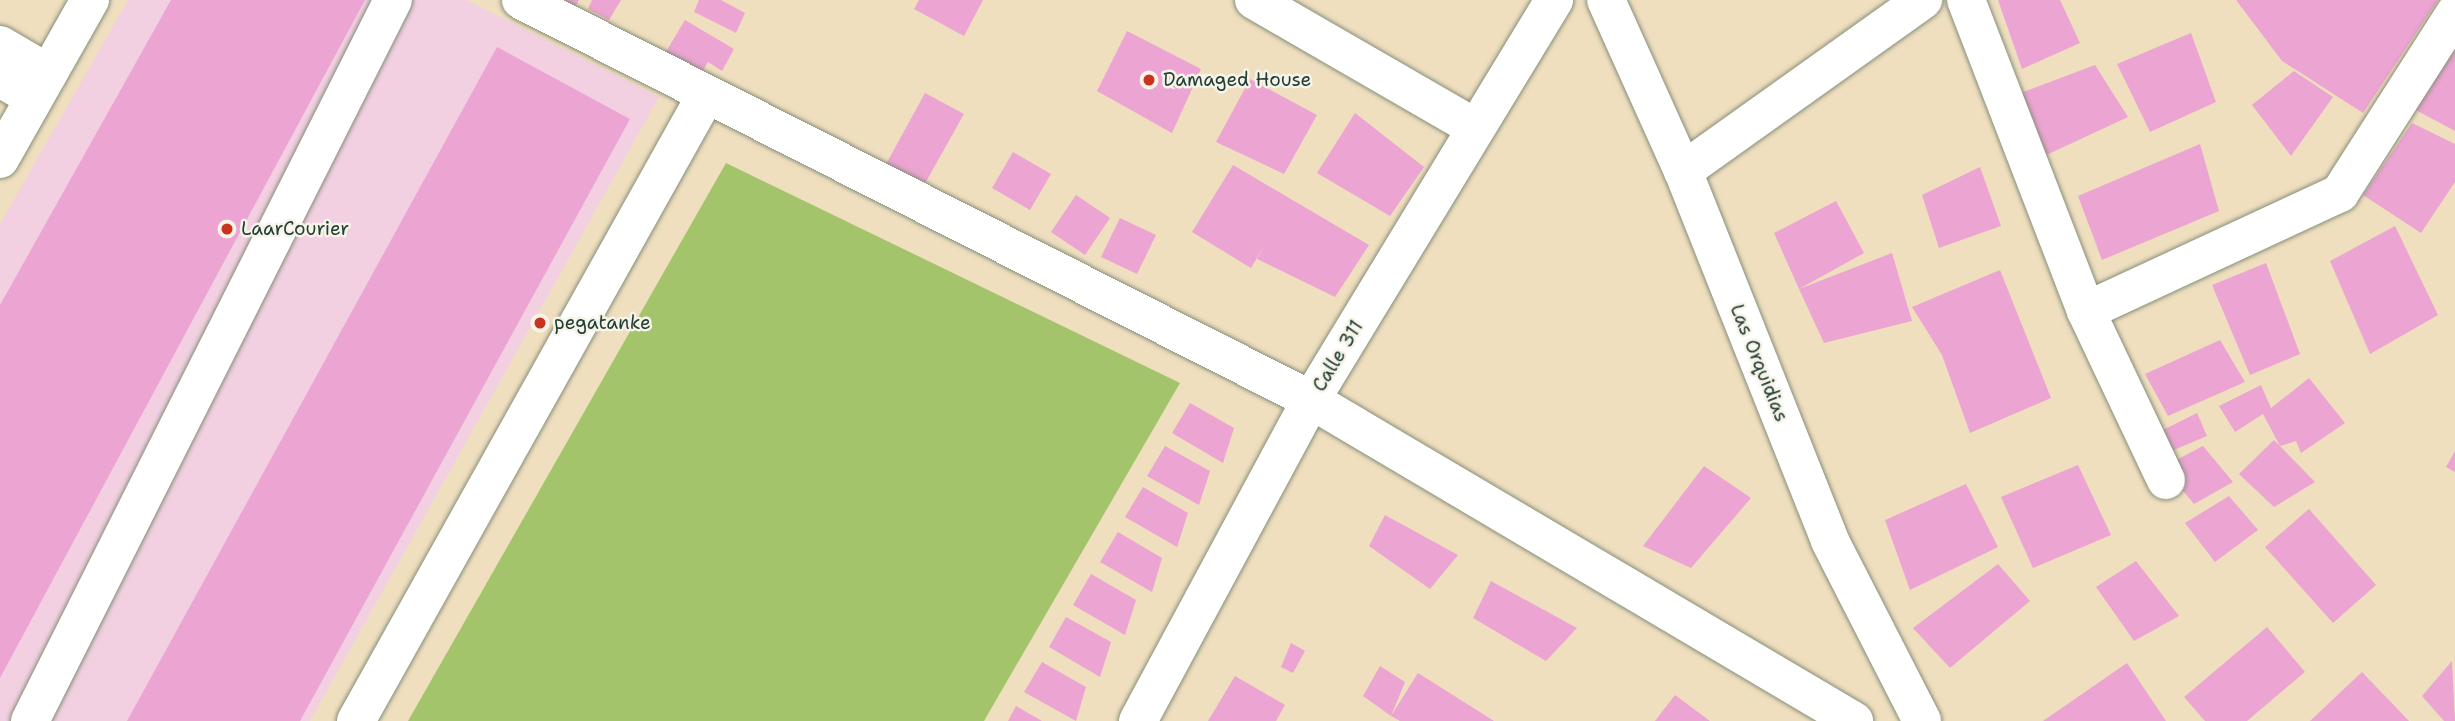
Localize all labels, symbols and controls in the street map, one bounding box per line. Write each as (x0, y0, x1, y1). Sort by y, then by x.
place label: Damaged House (1163, 69, 1311, 91)
marker: Damaged House (1141, 72, 1157, 88)
place label: LaarCourier (241, 218, 349, 240)
marker: LaarCourier (219, 221, 235, 237)
street label: Las Orquidias (1725, 301, 1793, 425)
place label: pegatanke (554, 312, 651, 334)
marker: pegatanke (532, 315, 548, 331)
street label: Calle 311 (1308, 316, 1368, 396)

